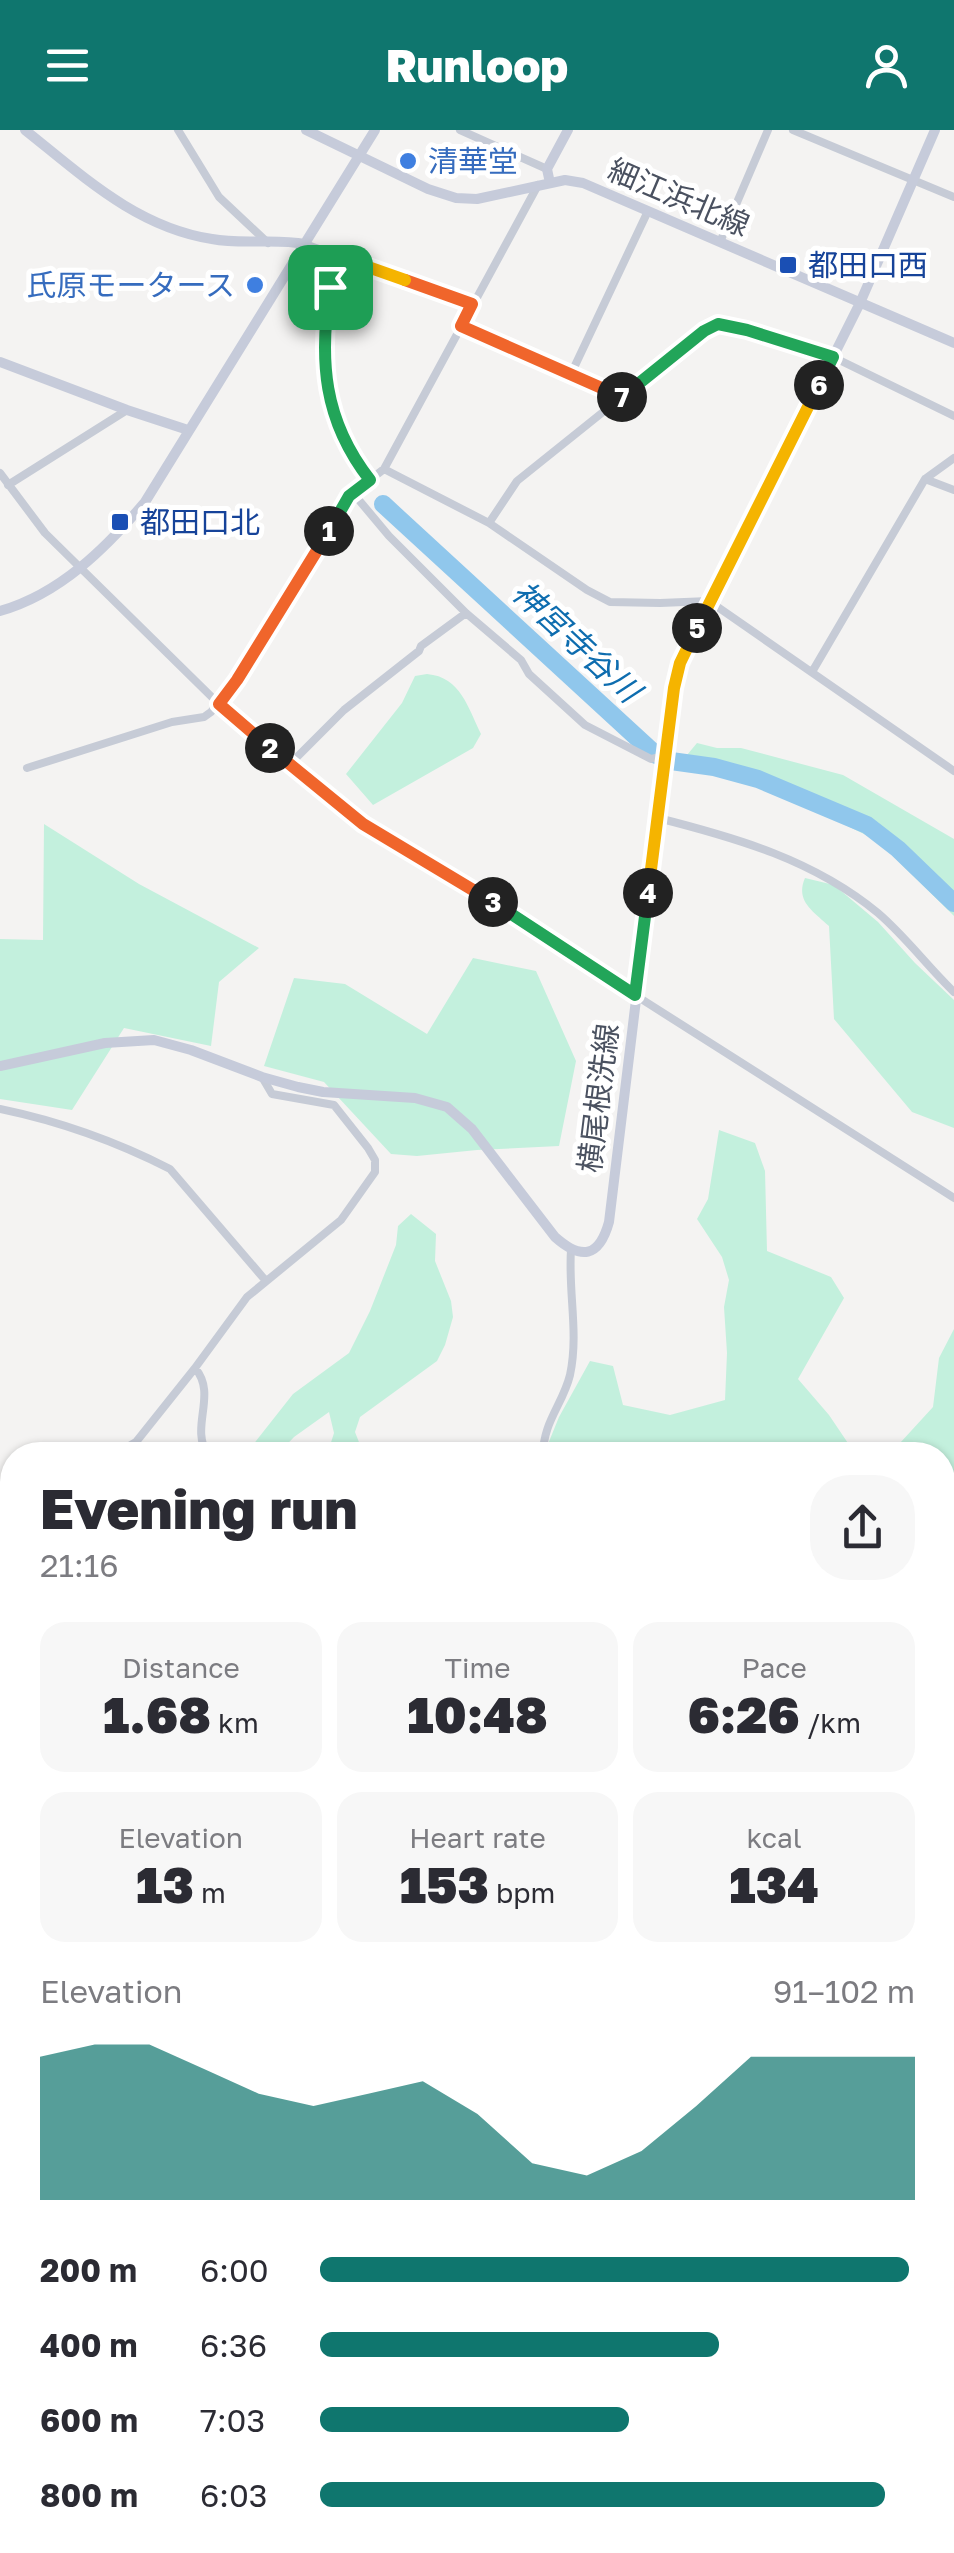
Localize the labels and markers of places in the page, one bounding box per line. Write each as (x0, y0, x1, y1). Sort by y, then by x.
place label: 清華堂 (428, 143, 518, 179)
marker: 清華堂 (397, 150, 419, 172)
pin (288, 245, 373, 330)
place label: 都田口西 (808, 247, 928, 283)
marker: 都田口西 (777, 254, 799, 276)
place label: 氏原モータース (27, 267, 235, 303)
marker: 氏原モータース (244, 274, 266, 296)
pin: 6 (794, 360, 844, 410)
pin: 7 (597, 372, 647, 422)
place label: 都田口北 (140, 504, 260, 540)
pin: 1 (304, 506, 354, 556)
marker: 都田口北 (109, 511, 131, 533)
pin: 5 (672, 603, 722, 653)
pin: 2 (245, 723, 295, 773)
pin: 4 (623, 868, 673, 918)
pin: 3 (468, 877, 518, 927)

